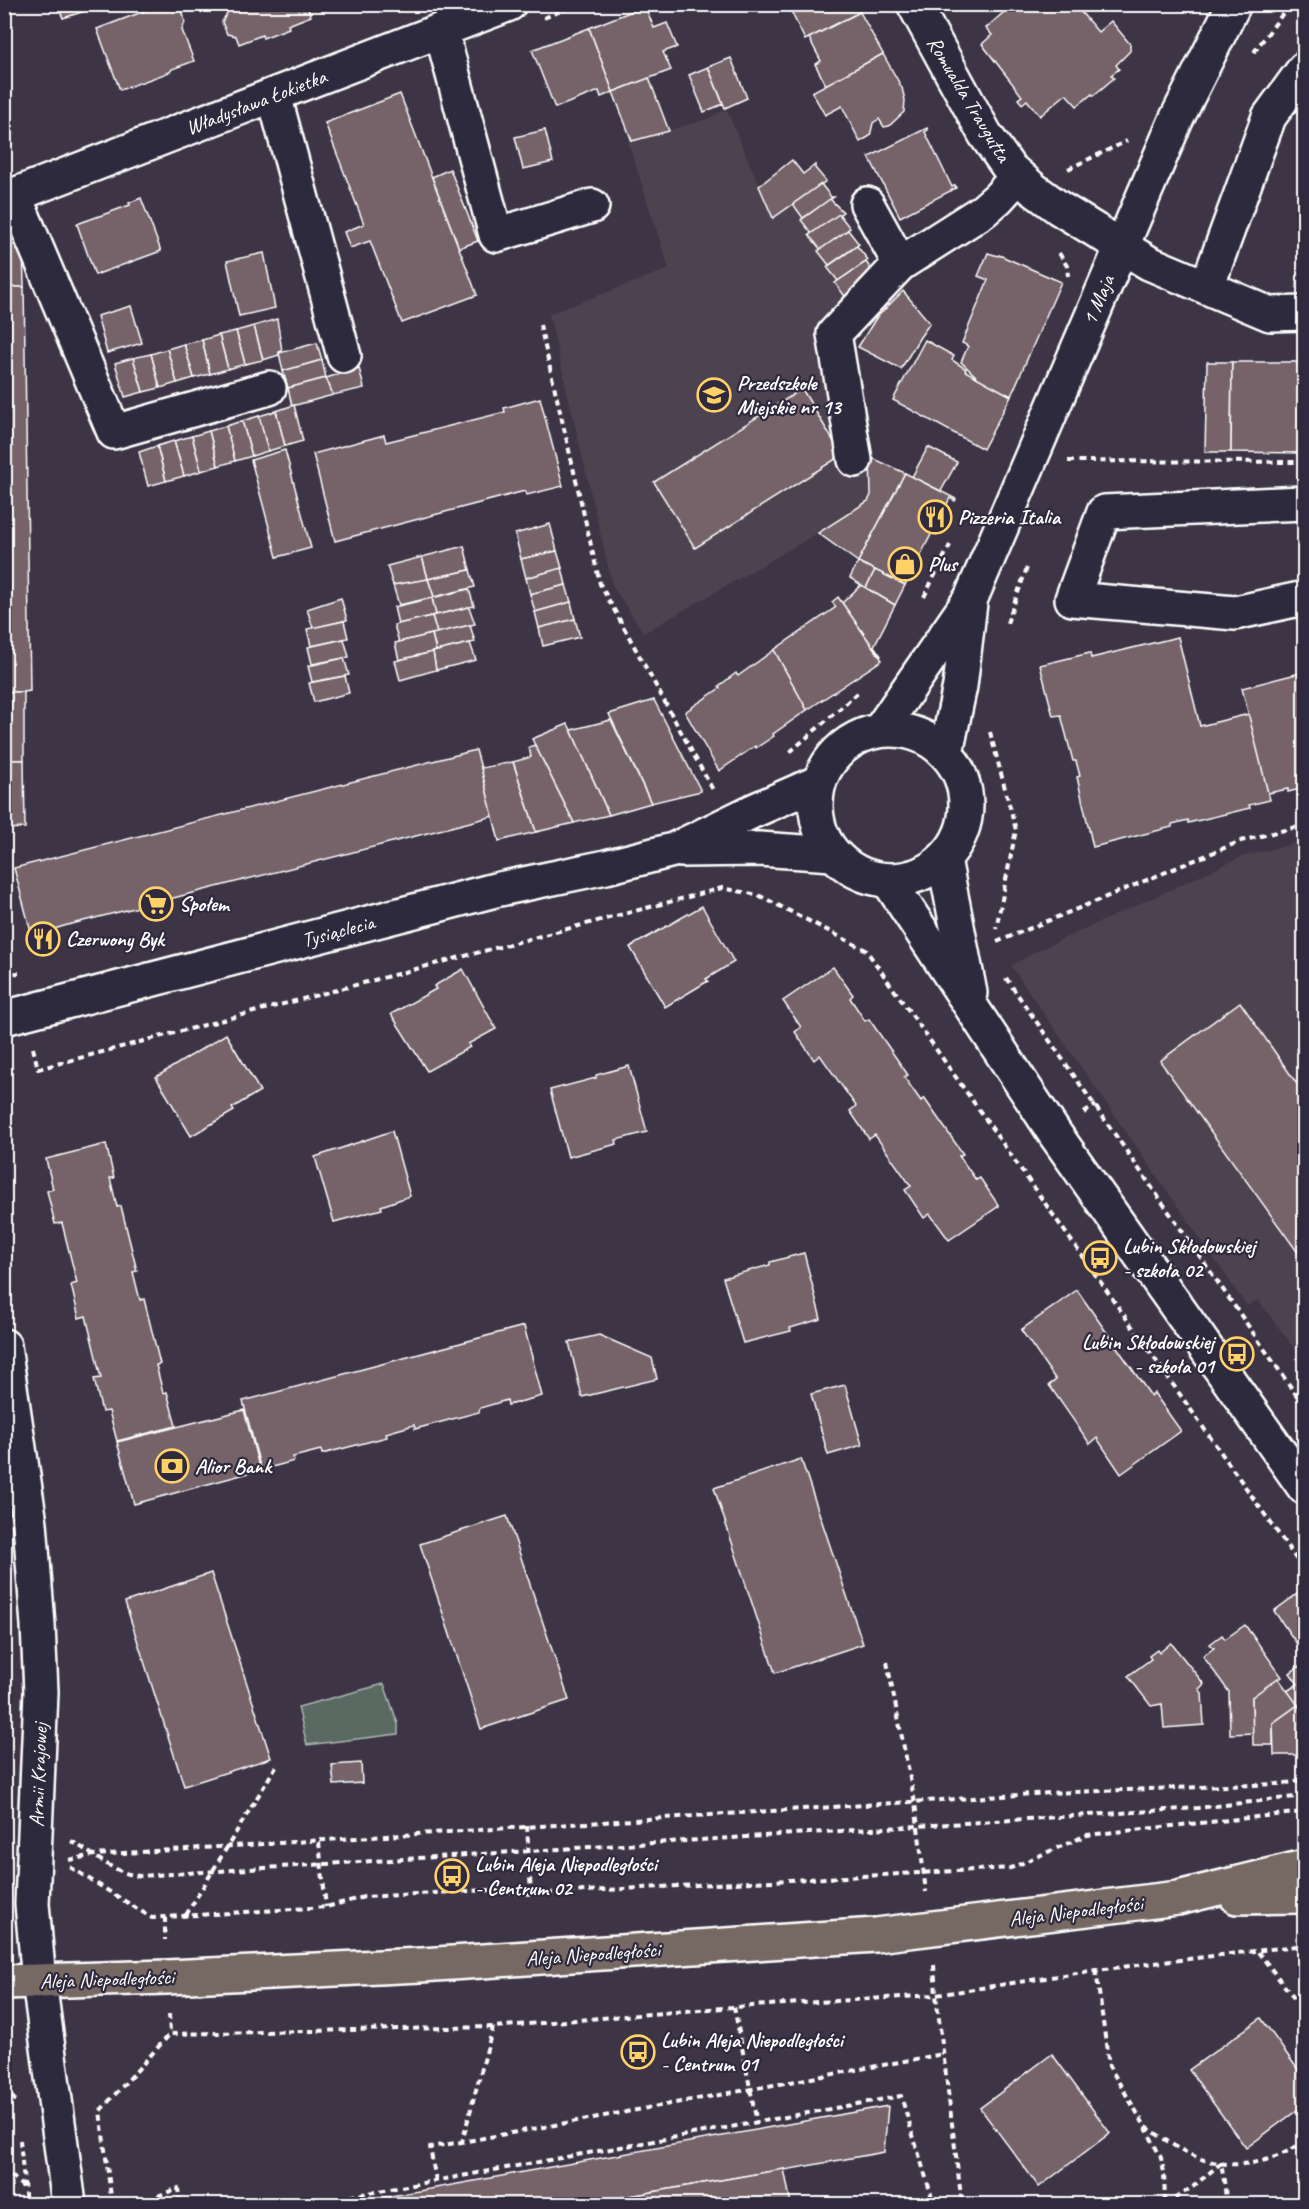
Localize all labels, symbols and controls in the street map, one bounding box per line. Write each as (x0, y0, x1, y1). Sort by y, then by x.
street label: Romualda Traugutta (921, 31, 1018, 168)
street label: Władysława Łokietka (182, 63, 332, 141)
street label: 1 Maja (1076, 270, 1121, 329)
place label: Przedszkole Miejskie nr 13 (737, 370, 843, 420)
school or university icon: Przedszkole Miejskie nr 13 (696, 377, 732, 413)
restaurant icon: Pizzeria Italia (917, 499, 953, 535)
place label: Pizzeria Italia (958, 504, 1062, 530)
shop icon: Plus (887, 546, 923, 582)
place label: Plus (928, 551, 960, 577)
supermarket icon: Społem (138, 886, 174, 922)
place label: Społem (179, 891, 231, 917)
street label: Tysiąclecia (299, 908, 380, 953)
restaurant icon: Czerwony Byk (25, 921, 61, 957)
place label: Czerwony Byk (66, 926, 166, 953)
place label: Lubin Skłodowskiej - szkoła 02 (1123, 1233, 1258, 1283)
bus stop icon: Lubin Skłodowskiej - szkoła 02 (1082, 1240, 1118, 1276)
place label: Lubin Skłodowskiej - szkoła 01 (1082, 1329, 1217, 1379)
bus stop icon: Lubin Skłodowskiej - szkoła 01 (1219, 1336, 1255, 1372)
bank icon: Alior Bank (154, 1448, 190, 1484)
place label: Alior Bank (195, 1453, 273, 1479)
street label: Armii Krajowej (23, 1720, 53, 1827)
place label: Lubin Aleja Niepodległości - Centrum 02 (475, 1851, 660, 1901)
bus stop icon: Lubin Aleja Niepodległości - Centrum 02 (434, 1858, 470, 1894)
street label: Aleja Niepodległości (1008, 1890, 1147, 1932)
street label: Aleja Niepodległości (525, 1936, 664, 1972)
street label: Aleja Niepodległości (40, 1964, 178, 1994)
place label: Lubin Aleja Niepodległości - Centrum 01 (661, 2027, 846, 2077)
bus stop icon: Lubin Aleja Niepodległości - Centrum 01 (620, 2034, 656, 2070)

